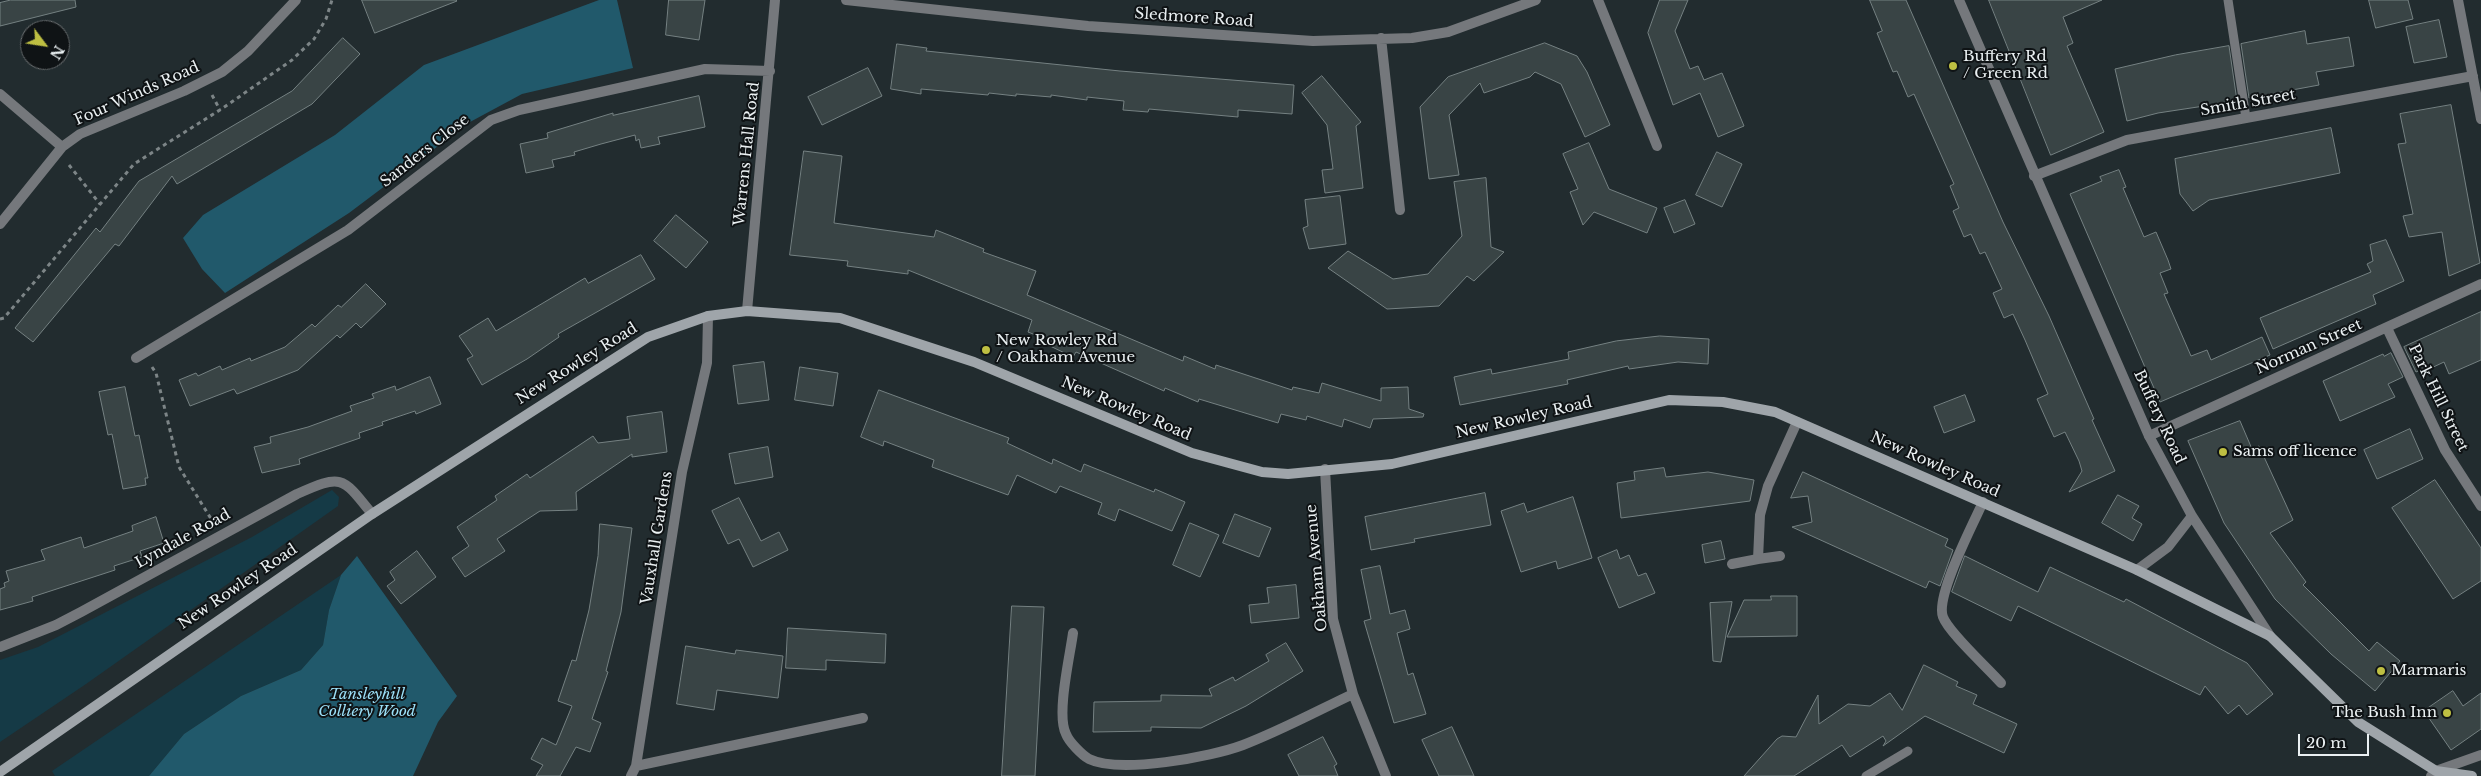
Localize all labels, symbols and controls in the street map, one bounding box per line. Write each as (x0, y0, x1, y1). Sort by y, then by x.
street label: Sledmore Road (1134, 5, 1254, 31)
north arrow (20, 20, 70, 70)
text: N (46, 42, 68, 62)
place label: Buffery Rd / Green Rd (1963, 48, 2048, 83)
street label: Four Winds Road (72, 58, 202, 130)
marker: Buffery Rd / Green Rd (1947, 60, 1959, 72)
street label: Warrens Hall Road (730, 81, 764, 227)
street label: Smith Street (2199, 86, 2297, 120)
street label: Sanders Close (377, 111, 473, 191)
street label: Norman Street (2253, 316, 2365, 378)
street label: New Rowley Road (513, 319, 641, 409)
place label: New Rowley Rd / Oakham Avenue (996, 332, 1135, 367)
street label: Park Hill Street (2404, 341, 2472, 455)
marker: New Rowley Rd / Oakham Avenue (980, 344, 992, 356)
street label: Buffery Road (2129, 367, 2189, 467)
street label: New Rowley Road (1058, 373, 1194, 445)
street label: New Rowley Road (1454, 394, 1594, 442)
street label: New Rowley Road (1868, 428, 2002, 502)
place label: Sams off licence (2233, 443, 2357, 461)
marker: Sams off licence (2217, 446, 2229, 458)
street label: Vauxhall Gardens (638, 470, 676, 606)
street label: Oakham Avenue (1302, 504, 1332, 632)
street label: Lyndale Road (132, 505, 234, 573)
street label: New Rowley Road (175, 541, 301, 633)
place label: Marmaris (2391, 662, 2466, 680)
marker: Marmaris (2375, 665, 2387, 677)
park label: Tansleyhill Colliery Wood (318, 686, 416, 721)
place label: The Bush Inn (2332, 704, 2437, 722)
marker: The Bush Inn (2441, 707, 2453, 719)
scale bar (2301, 724, 2372, 756)
text: 20 m (2306, 733, 2346, 752)

